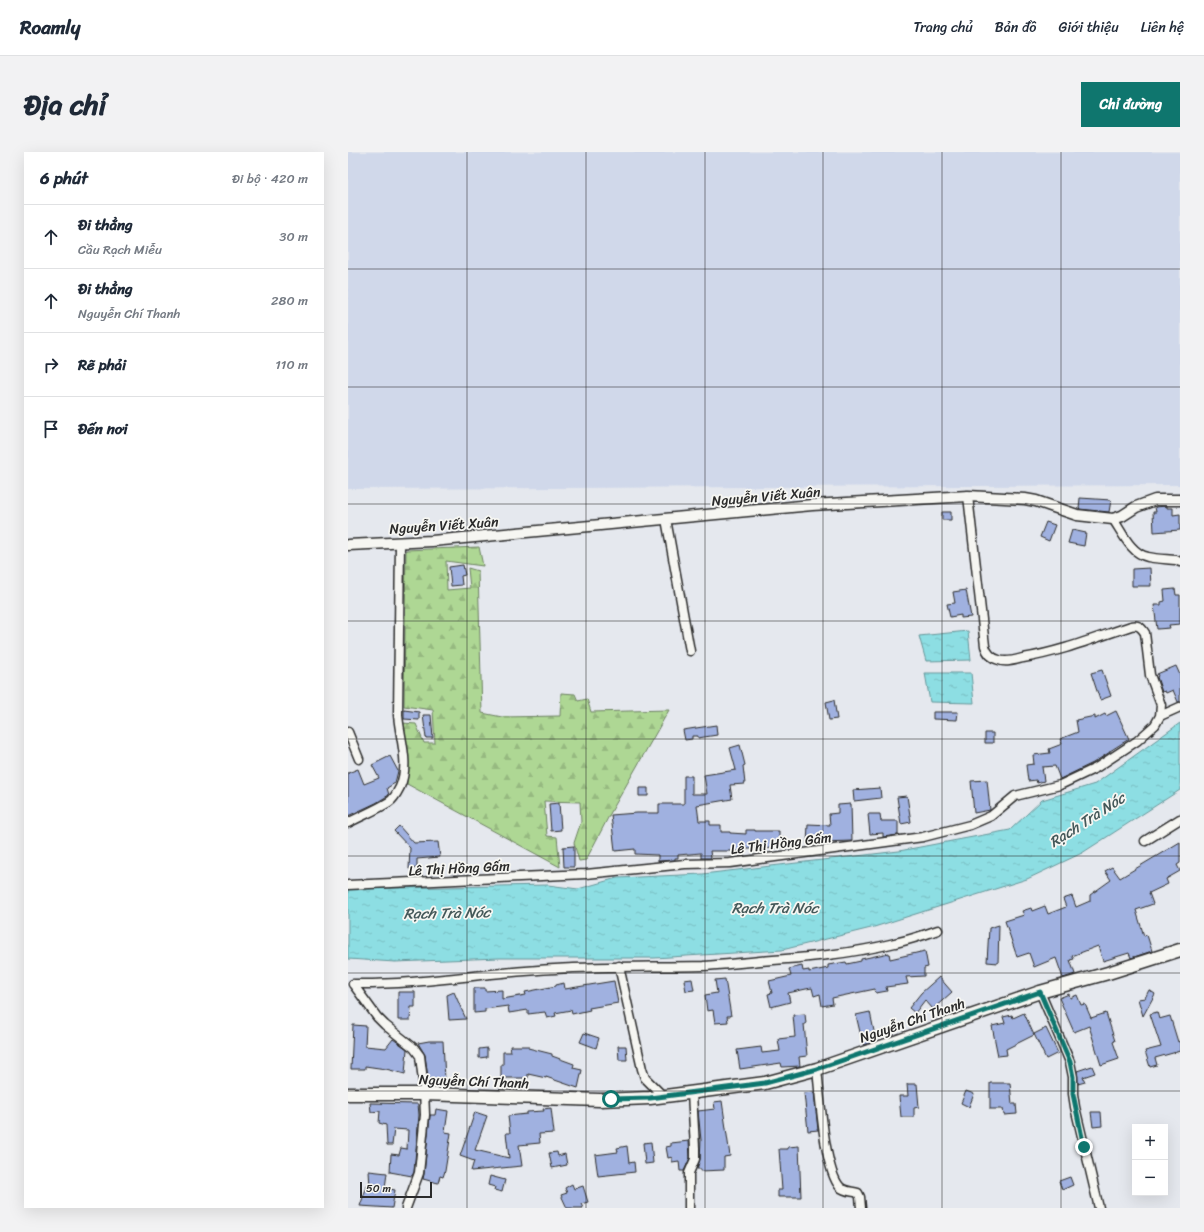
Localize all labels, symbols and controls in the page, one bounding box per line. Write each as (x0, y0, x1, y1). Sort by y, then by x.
text: Roamly (20, 11, 80, 44)
text: Trang chủ (913, 15, 973, 40)
text: Bản đồ (995, 15, 1036, 40)
text: Giới thiệu (1058, 15, 1119, 40)
text: Liên hệ (1141, 15, 1184, 40)
text: Địa chỉ (24, 80, 106, 129)
button: Chỉ đường (1081, 82, 1180, 127)
text: 6 phút (40, 163, 88, 193)
text: Đi bộ · 420 m (232, 167, 308, 190)
text: Đi thẳng (78, 212, 133, 238)
text: 30 m (279, 225, 308, 248)
icon: ahead (40, 226, 62, 248)
text: Cầu Rạch Miễu (78, 238, 162, 261)
text: Đi thẳng (78, 276, 133, 302)
text: 280 m (271, 289, 308, 312)
icon: ahead (40, 290, 62, 312)
text: Nguyễn Chí Thanh (78, 302, 180, 325)
text: Rẽ phải (78, 352, 126, 378)
text: 110 m (275, 353, 308, 376)
icon: right (40, 354, 62, 376)
text: Đến nơi (78, 416, 128, 442)
icon: arrive (40, 418, 62, 440)
street label: Nguyễn Viết Xuân (711, 479, 822, 514)
street label: Nguyễn Viết Xuân (389, 509, 500, 542)
water label: Rạch Trà Nóc (1044, 785, 1132, 854)
street label: Lê Thị Hồng Gấm (729, 825, 833, 862)
street label: Lê Thị Hồng Gấm (408, 853, 511, 884)
water label: Rạch Trà Nóc (732, 895, 820, 921)
water label: Rạch Trà Nóc (403, 899, 492, 927)
street label: Nguyễn Chí Thanh (856, 991, 968, 1050)
street label: Nguyễn Chí Thanh (418, 1067, 529, 1096)
route start (602, 1090, 620, 1108)
map controls (1132, 1124, 1168, 1196)
button: + (1132, 1124, 1168, 1160)
route end (1075, 1138, 1093, 1156)
button: − (1132, 1160, 1168, 1196)
text: 50 m (366, 1179, 391, 1198)
scale bar (360, 1180, 432, 1199)

